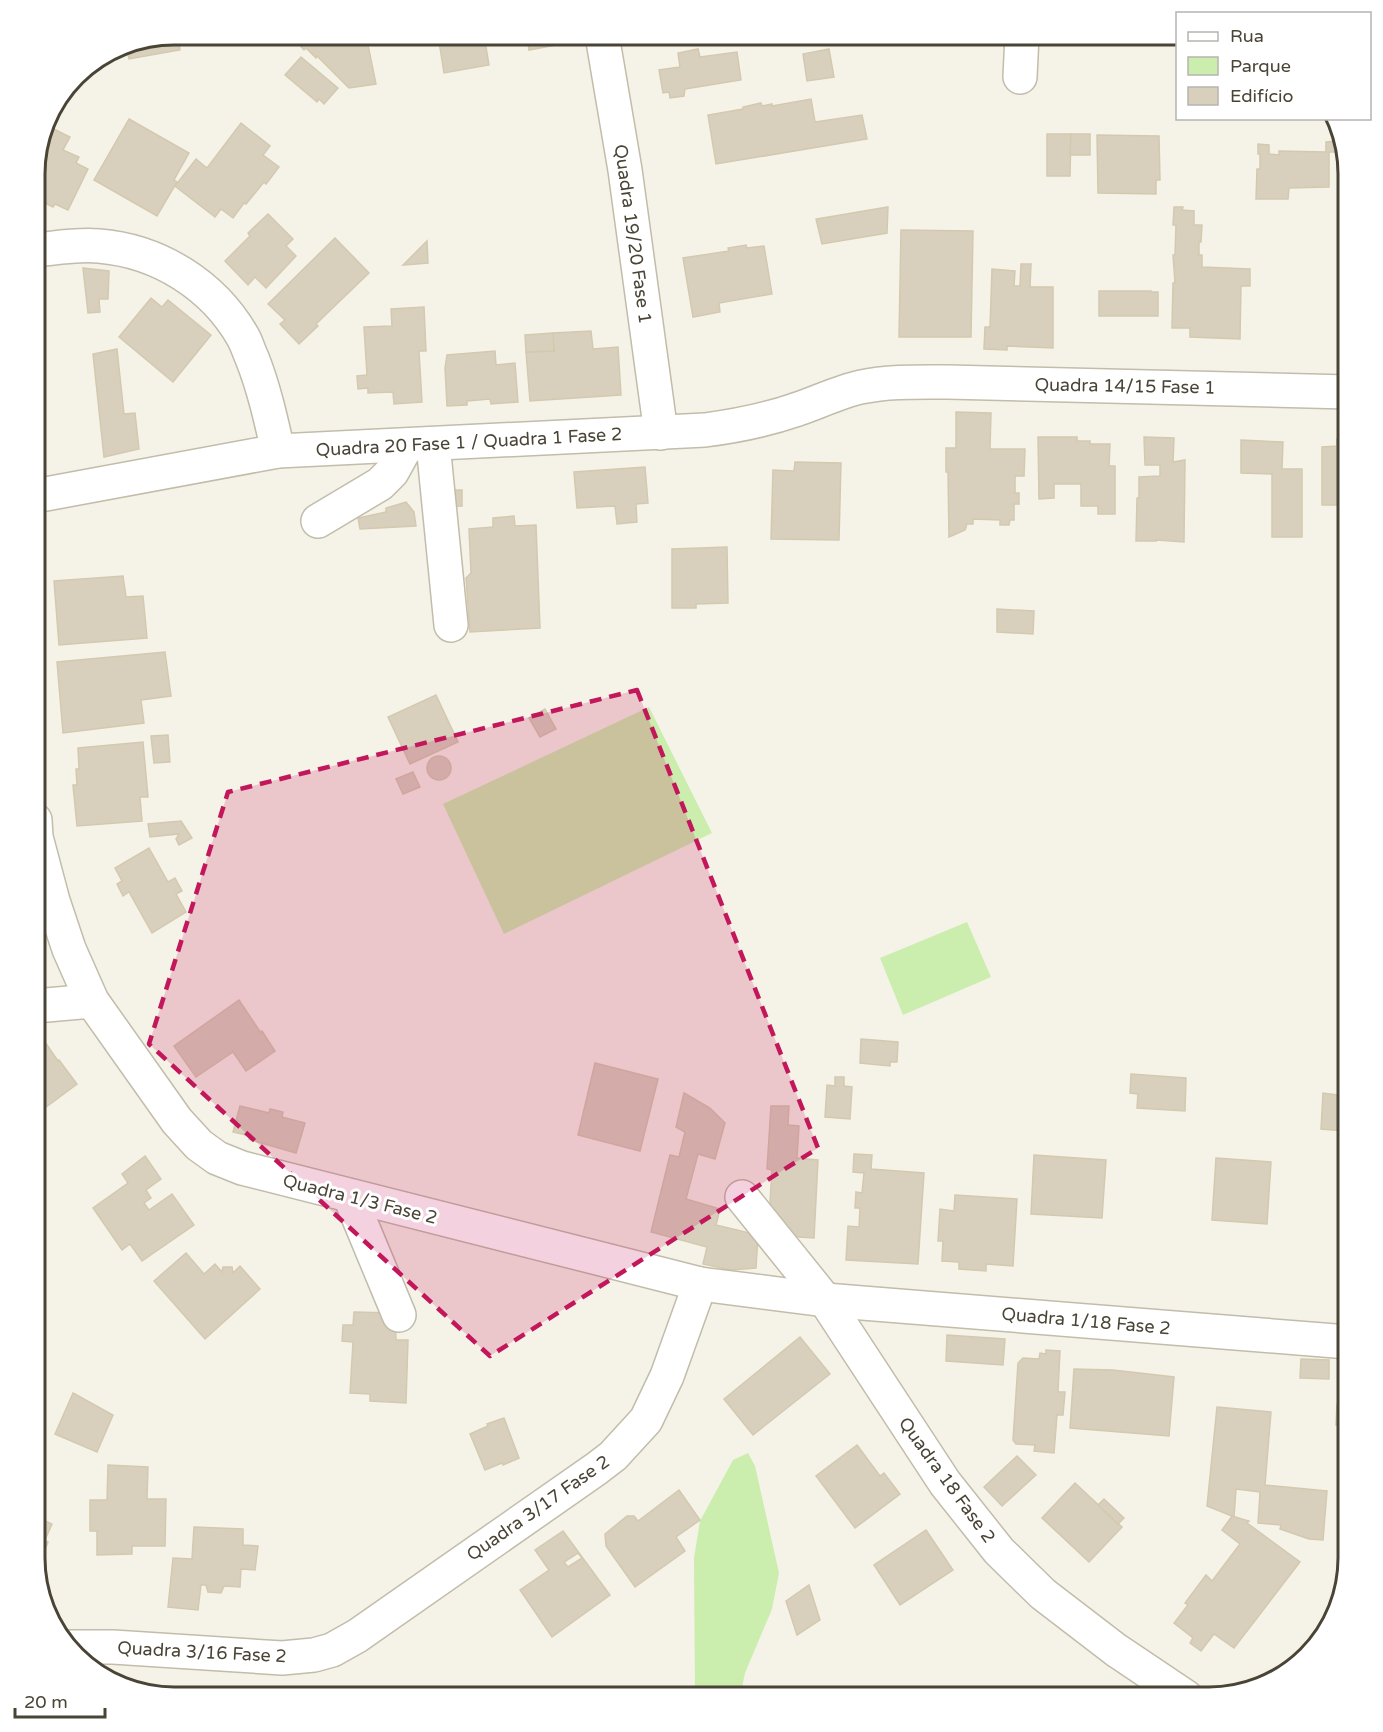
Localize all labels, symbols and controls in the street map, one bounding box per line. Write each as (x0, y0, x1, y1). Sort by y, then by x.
legend (1176, 12, 1371, 120)
text: Rua (1230, 25, 1264, 47)
text: Parque (1230, 55, 1291, 77)
text: Edifício (1230, 85, 1294, 107)
street label: Quadra 19/20 Fase 1 (610, 143, 656, 325)
street label: Quadra 14/15 Fase 1 (1034, 373, 1216, 399)
street label: Quadra 20 Fase 1 / Quadra 1 Fase 2 (315, 423, 623, 461)
street label: Quadra 1/3 Fase 2 (281, 1169, 439, 1229)
street label: Quadra 1/18 Fase 2 (1001, 1303, 1171, 1339)
street label: Quadra 18 Fase 2 (894, 1413, 1000, 1547)
street label: Quadra 3/17 Fase 2 (462, 1450, 614, 1566)
street label: Quadra 3/16 Fase 2 (117, 1637, 287, 1667)
scale bar (15, 1681, 105, 1719)
text: 20 m (24, 1691, 68, 1713)

